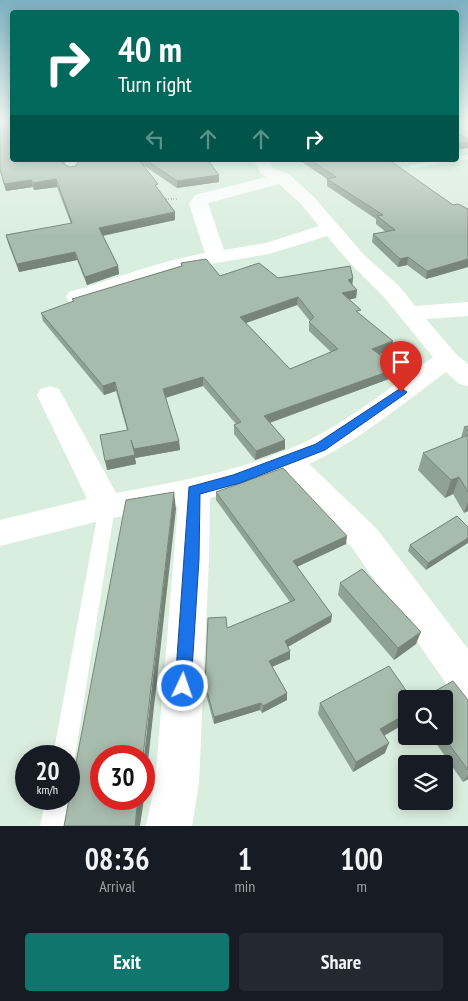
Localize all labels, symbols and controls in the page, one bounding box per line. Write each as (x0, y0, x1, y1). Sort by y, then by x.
text: 40 m (118, 26, 182, 72)
icon: right (35, 30, 100, 95)
text: Turn right (118, 70, 192, 98)
icon: left (141, 125, 169, 153)
icon: ahead (194, 125, 222, 153)
icon: ahead (247, 125, 275, 153)
icon: right (300, 125, 328, 153)
pin (380, 341, 422, 392)
icon: arrive (387, 348, 415, 376)
position arrow (156, 659, 208, 711)
map controls (398, 690, 453, 810)
button: search (398, 690, 453, 745)
speed limit sign: 30 (90, 745, 155, 810)
text: 20 (36, 755, 59, 787)
button: layers (398, 755, 453, 810)
text: km/h (37, 782, 58, 797)
text: 08:36 (85, 839, 150, 878)
text: 1 (238, 839, 252, 878)
text: 100 (340, 839, 383, 878)
text: Arrival (99, 876, 135, 896)
text: min (234, 876, 255, 896)
text: m (356, 876, 367, 896)
button: Exit (25, 933, 229, 991)
button: Share (239, 933, 443, 991)

